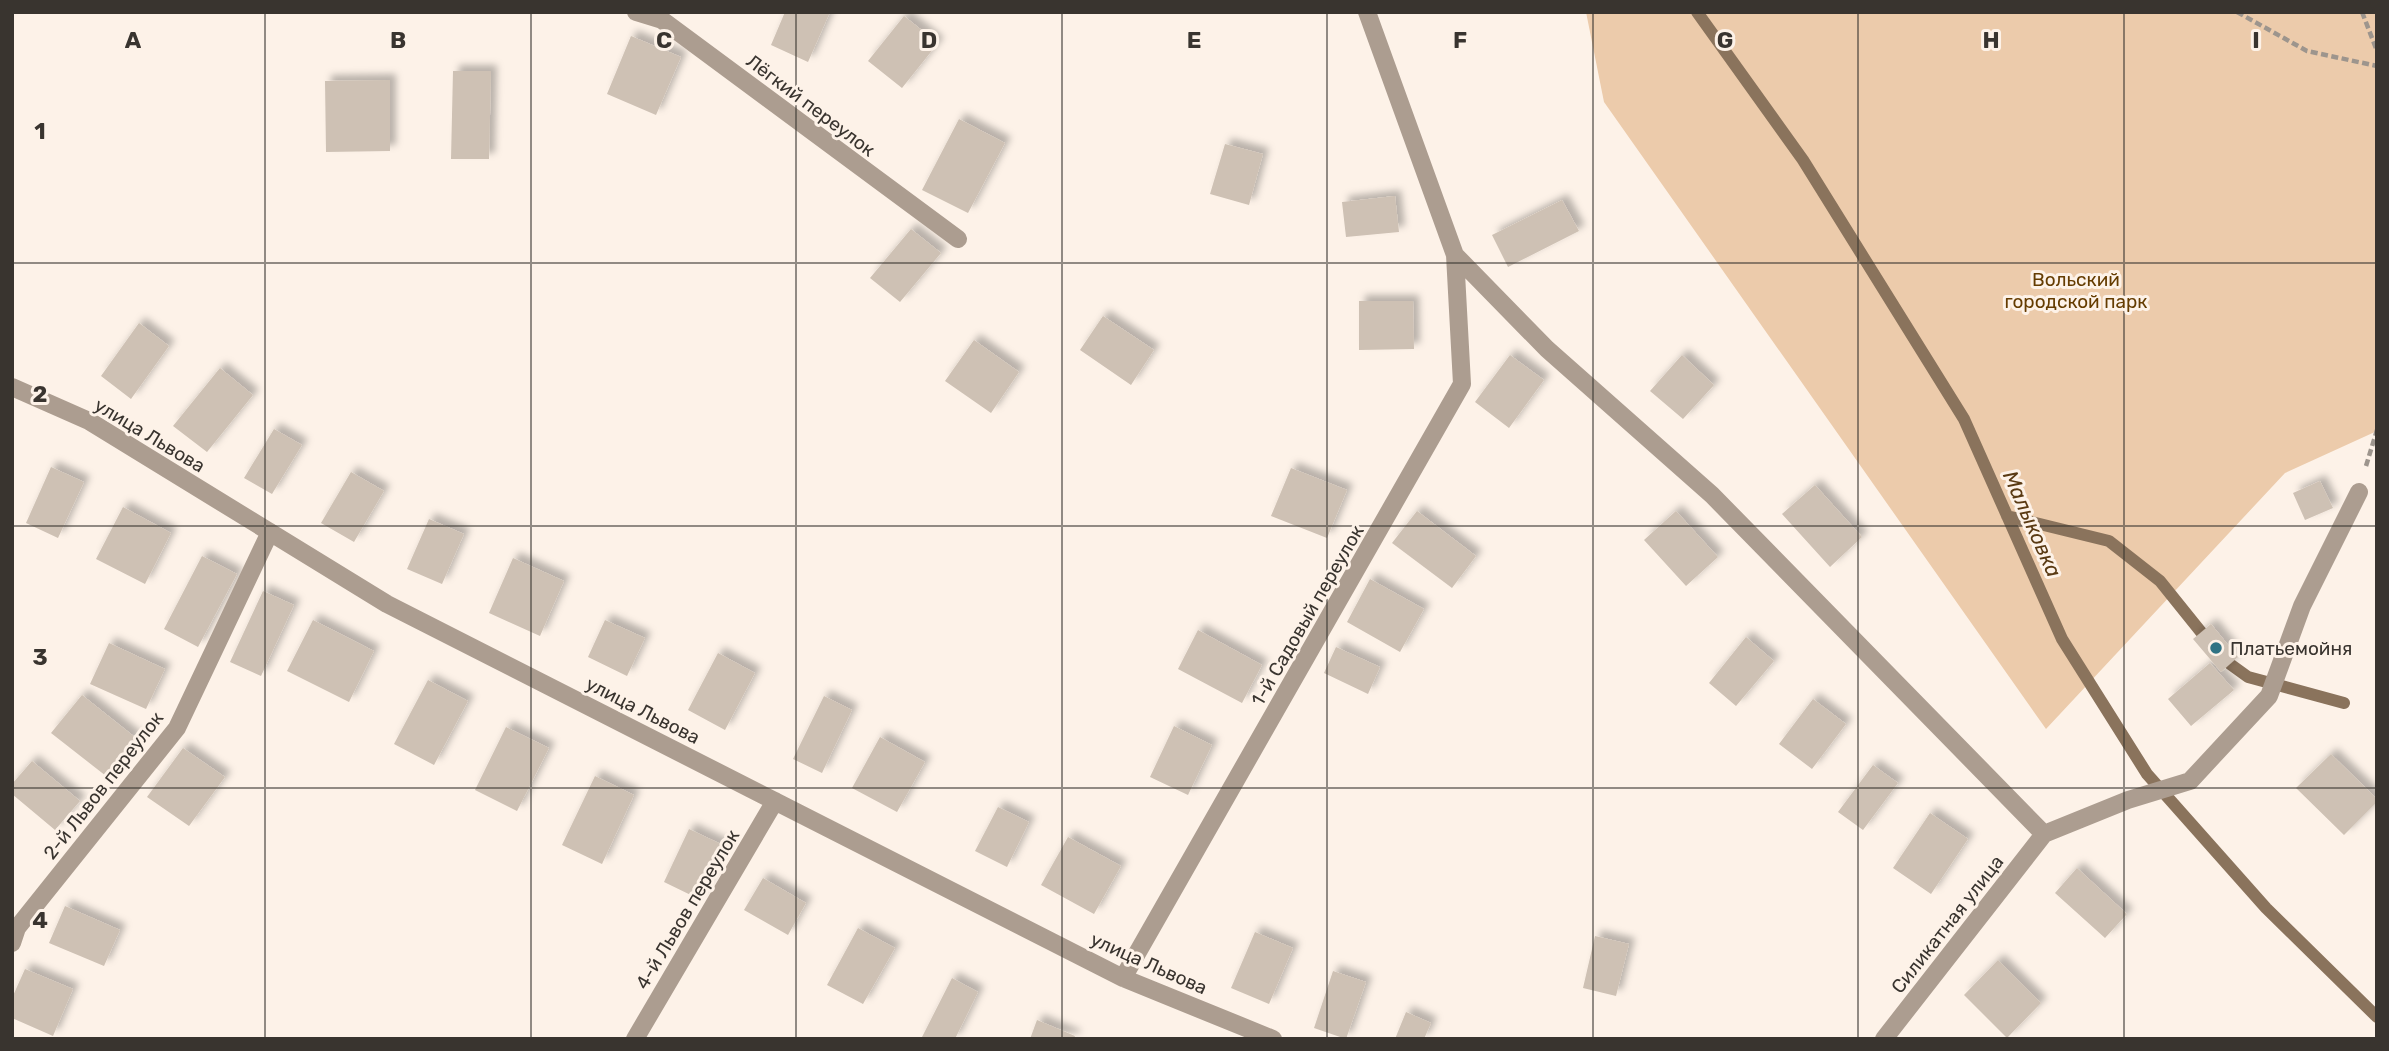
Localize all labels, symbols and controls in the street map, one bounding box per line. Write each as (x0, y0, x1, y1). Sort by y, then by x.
text: A (125, 26, 142, 54)
text: B (390, 26, 406, 54)
text: C (656, 26, 672, 54)
text: D (921, 26, 937, 54)
text: E (1187, 26, 1201, 54)
text: F (1453, 26, 1467, 54)
text: G (1717, 26, 1733, 54)
text: H (1982, 26, 2000, 54)
text: I (2252, 26, 2260, 54)
street label: Лёгкий переулок (742, 49, 880, 161)
text: 1 (34, 117, 46, 145)
park label: Вольский городской парк (2004, 268, 2148, 313)
text: 2 (33, 380, 47, 408)
street label: улица Львова (90, 393, 209, 477)
water label: Малыковка (1998, 467, 2067, 581)
street label: 1-й Садовый переулок (1246, 521, 1369, 710)
place label: Платьемойня (2230, 637, 2352, 660)
marker: Платьемойня (2208, 640, 2224, 656)
text: 3 (32, 643, 48, 671)
street label: улица Львова (582, 672, 704, 749)
street label: 2-й Львов переулок (39, 707, 168, 864)
street label: 4-й Львов переулок (631, 825, 744, 993)
street label: Силикатная улица (1886, 851, 2008, 998)
text: 4 (32, 906, 48, 934)
street label: улица Львова (1087, 928, 1211, 999)

